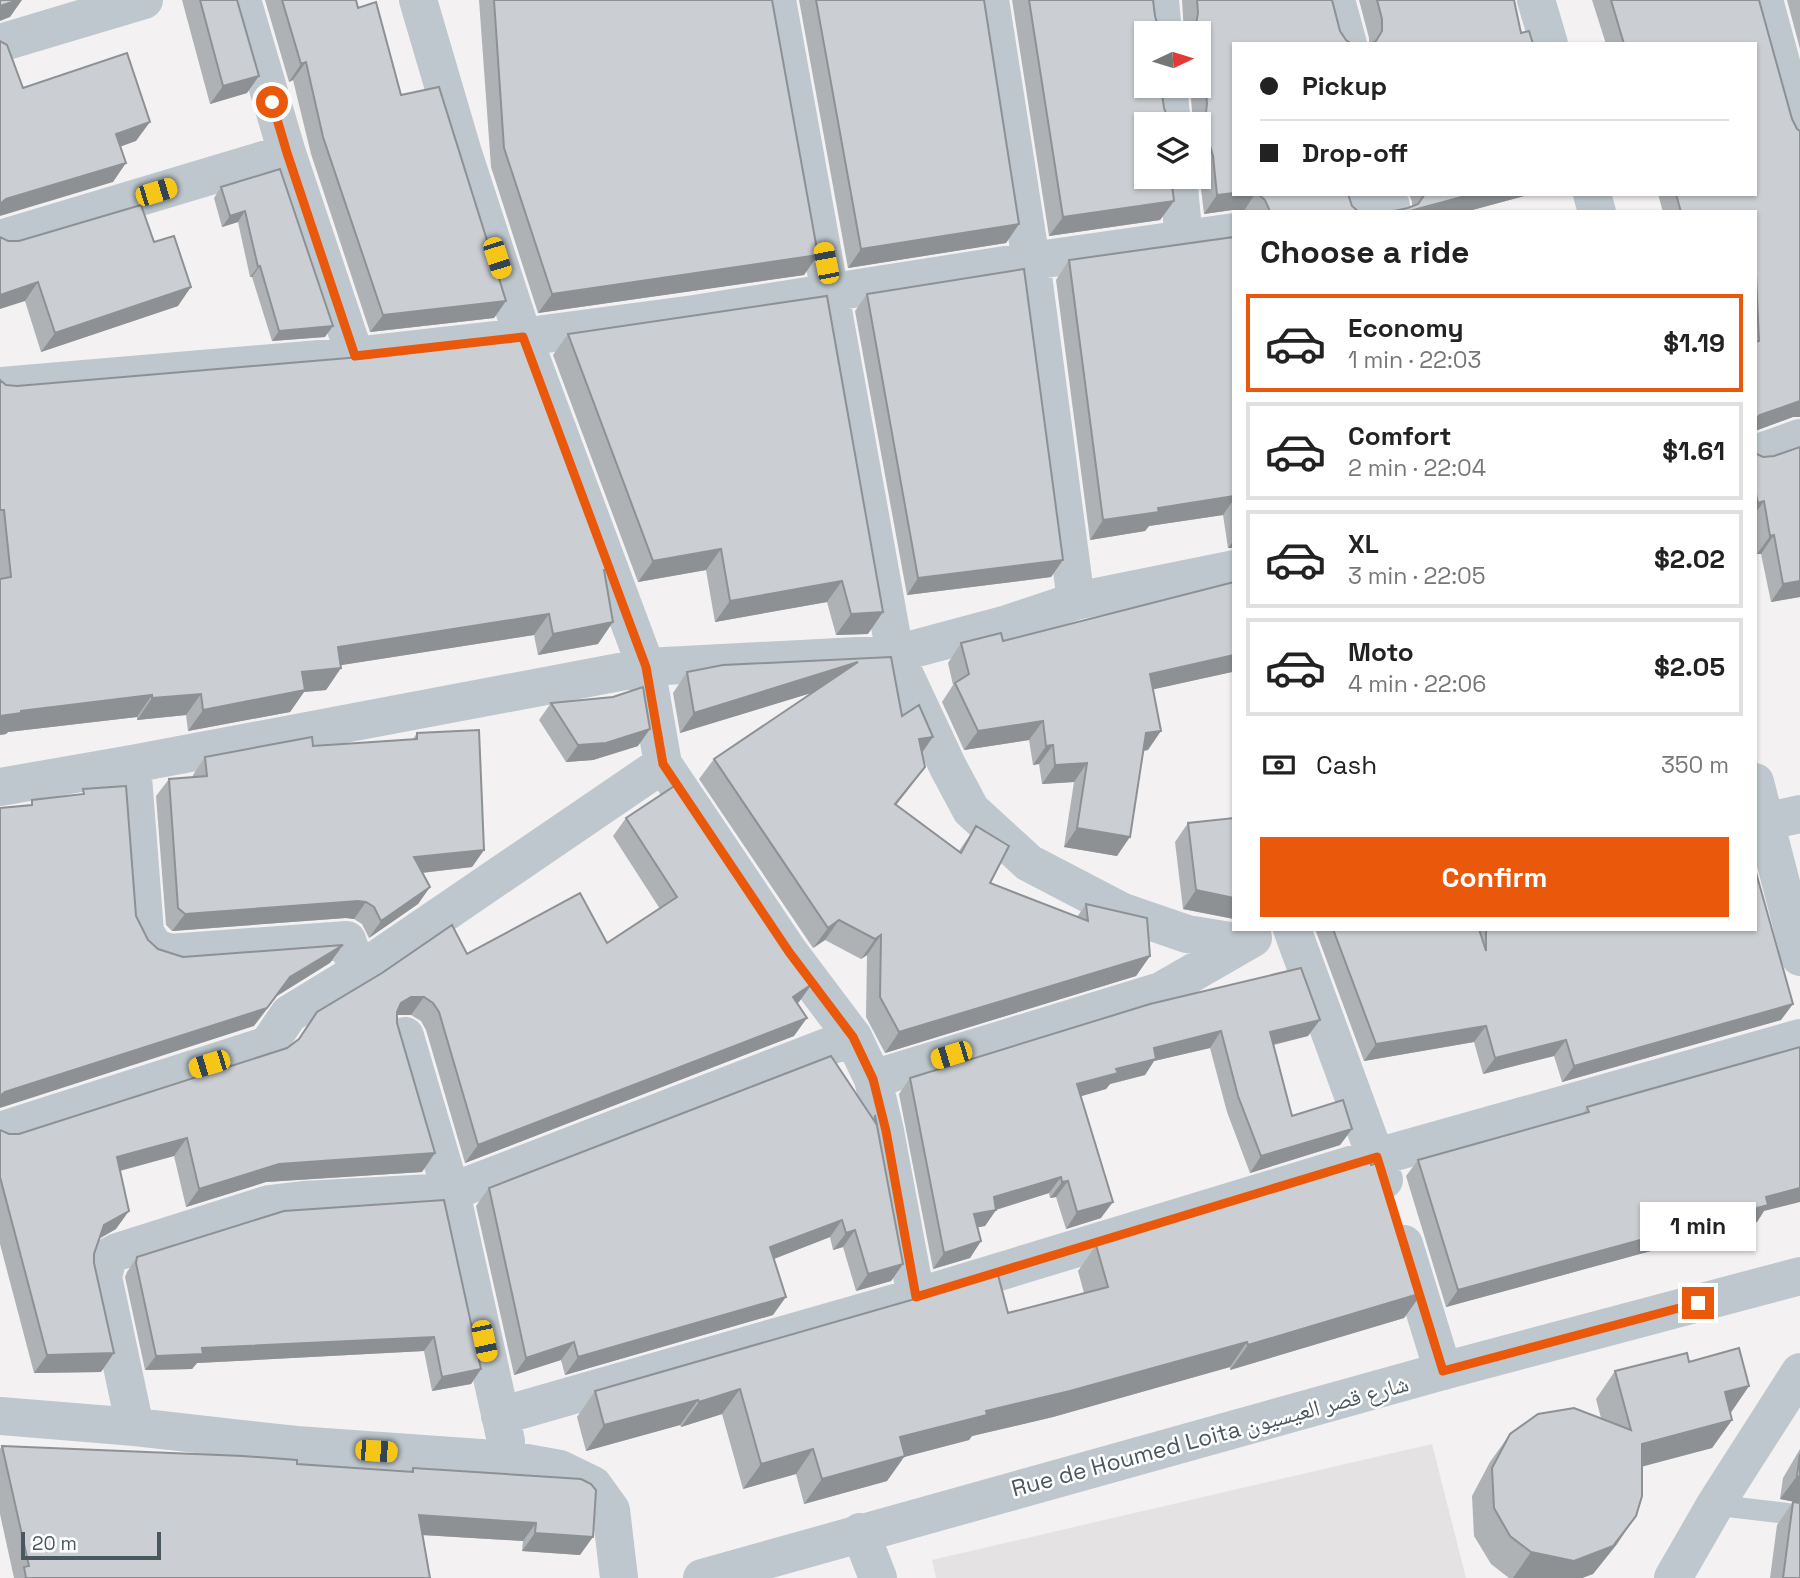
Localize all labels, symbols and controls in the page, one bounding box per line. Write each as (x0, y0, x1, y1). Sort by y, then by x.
north arrow (1134, 21, 1211, 98)
map controls (1134, 21, 1211, 189)
text: Pickup (1302, 69, 1387, 103)
route start (256, 86, 288, 118)
button: layers (1134, 112, 1211, 189)
text: Drop-off (1302, 136, 1408, 170)
car (133, 176, 180, 208)
text: Choose a ride (1260, 232, 1470, 272)
car (481, 235, 514, 281)
car (812, 240, 841, 286)
text: Economy (1348, 311, 1464, 345)
icon: car (1264, 312, 1327, 375)
text: $1.19 (1663, 326, 1725, 360)
text: 1 min · 22:03 (1348, 345, 1481, 375)
text: Comfort (1348, 419, 1451, 453)
icon: car (1264, 420, 1327, 483)
text: $1.61 (1662, 434, 1725, 468)
text: 2 min · 22:04 (1348, 453, 1486, 483)
text: XL (1348, 527, 1379, 561)
icon: car (1264, 528, 1327, 591)
text: $2.02 (1654, 542, 1725, 576)
text: 3 min · 22:05 (1348, 561, 1486, 591)
text: Moto (1348, 635, 1414, 669)
icon: car (1264, 636, 1327, 699)
text: $2.05 (1654, 650, 1725, 684)
text: 4 min · 22:06 (1348, 669, 1486, 699)
icon: cash (1260, 746, 1298, 784)
text: Cash (1316, 748, 1377, 782)
text: 350 m (1661, 750, 1729, 780)
button: Confirm (1260, 837, 1729, 917)
car (928, 1039, 975, 1071)
car (186, 1048, 233, 1080)
callout: 1 min (1640, 1202, 1756, 1250)
text: 1 min (1670, 1211, 1726, 1241)
route end (1682, 1287, 1714, 1319)
car (470, 1318, 499, 1364)
street label: Rue de Houmed Loita شارع قصر العيسيون (1008, 1368, 1412, 1504)
car (355, 1439, 398, 1463)
scale bar (21, 1529, 161, 1561)
text: 20 m (32, 1531, 77, 1556)

